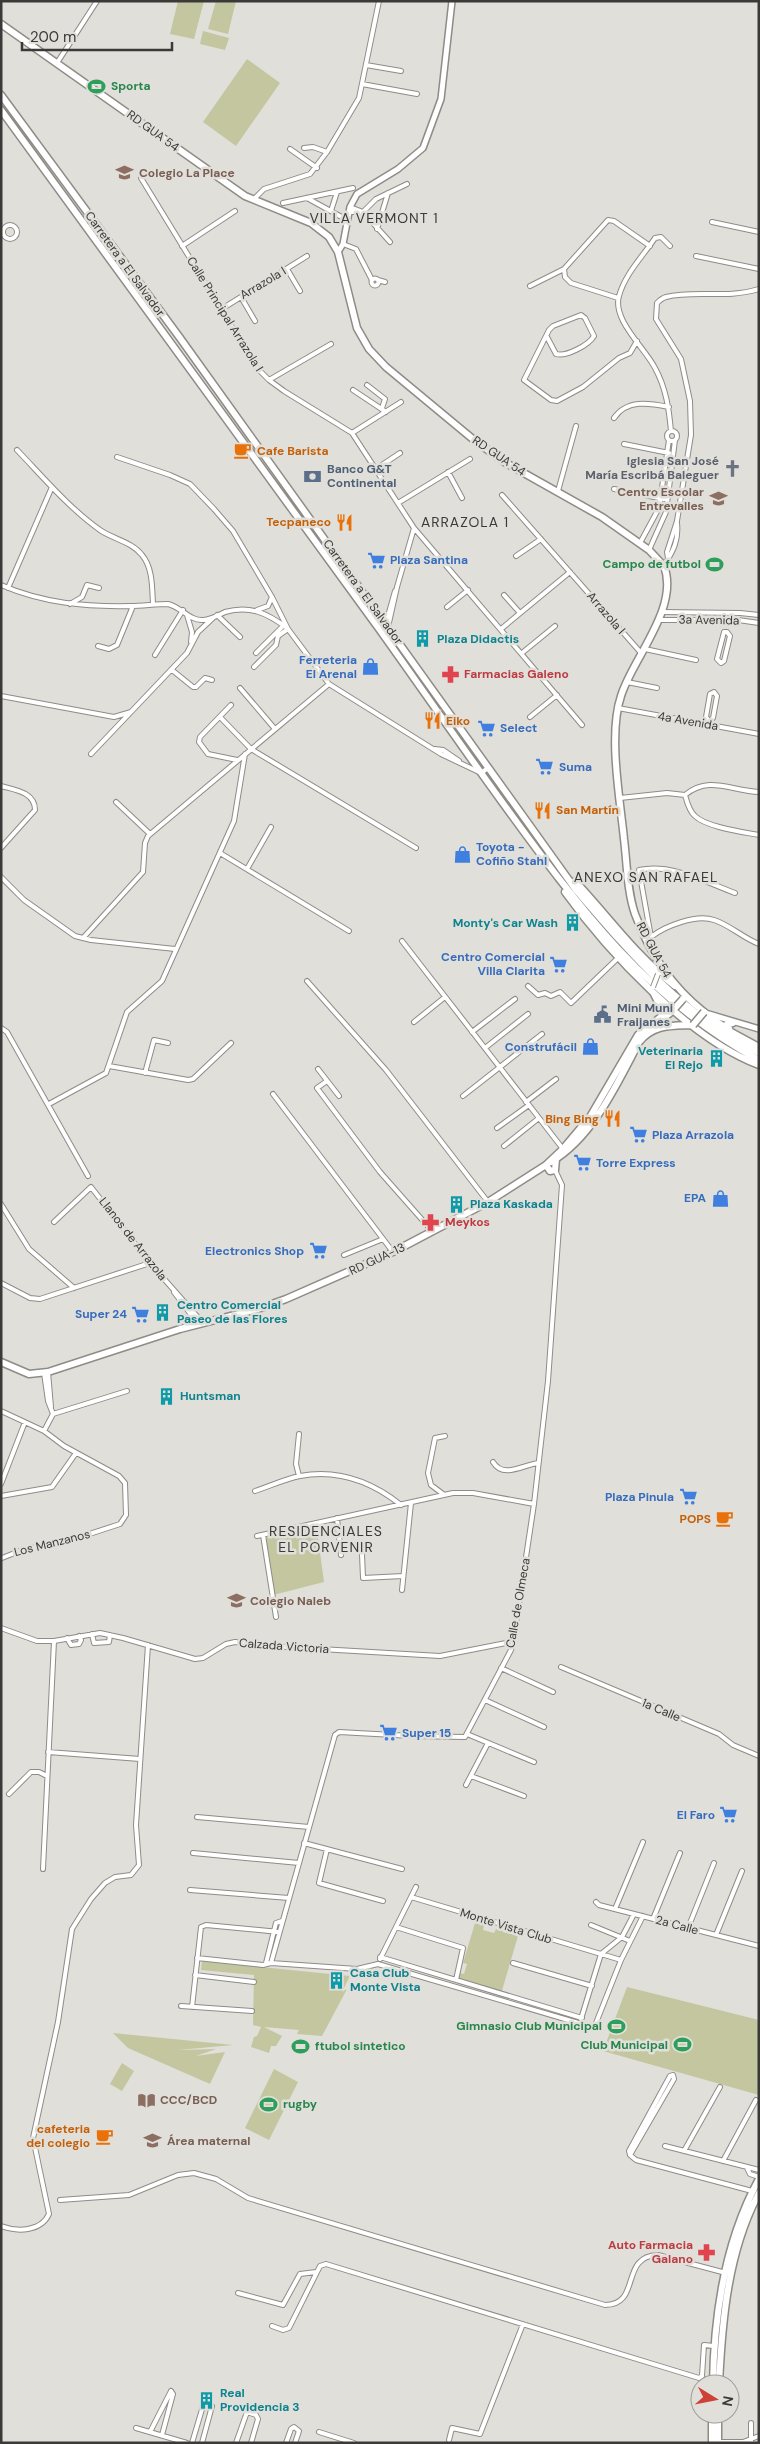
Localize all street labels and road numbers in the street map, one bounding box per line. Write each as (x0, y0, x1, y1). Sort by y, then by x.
street label: RD GUA 54 (124, 107, 182, 155)
street label: Carretera a El Salvador (81, 208, 169, 320)
street label: Calle Principal Arrazola I (183, 254, 267, 374)
street label: Arrazola I (237, 263, 289, 303)
street label: RD GUA 54 (469, 432, 529, 480)
street label: Carretera a El Salvador (319, 536, 407, 648)
street label: Arrazola I (583, 588, 629, 638)
street label: 3a Avenida (678, 611, 740, 629)
street label: 4a Avenida (657, 708, 719, 734)
street label: RD GUA 54 (633, 919, 675, 981)
street label: Llanos de Arrazola (95, 1194, 171, 1284)
street label: RD GUA-13 (346, 1239, 408, 1279)
street label: Los Manzanos (12, 1526, 92, 1560)
street label: Calle de Olmeca (502, 1557, 534, 1649)
street label: Calzada Victoria (238, 1635, 330, 1657)
street label: 1a Calle (639, 1695, 683, 1725)
street label: Monte Vista Club (458, 1904, 554, 1948)
street label: 2a Calle (654, 1912, 700, 1938)

